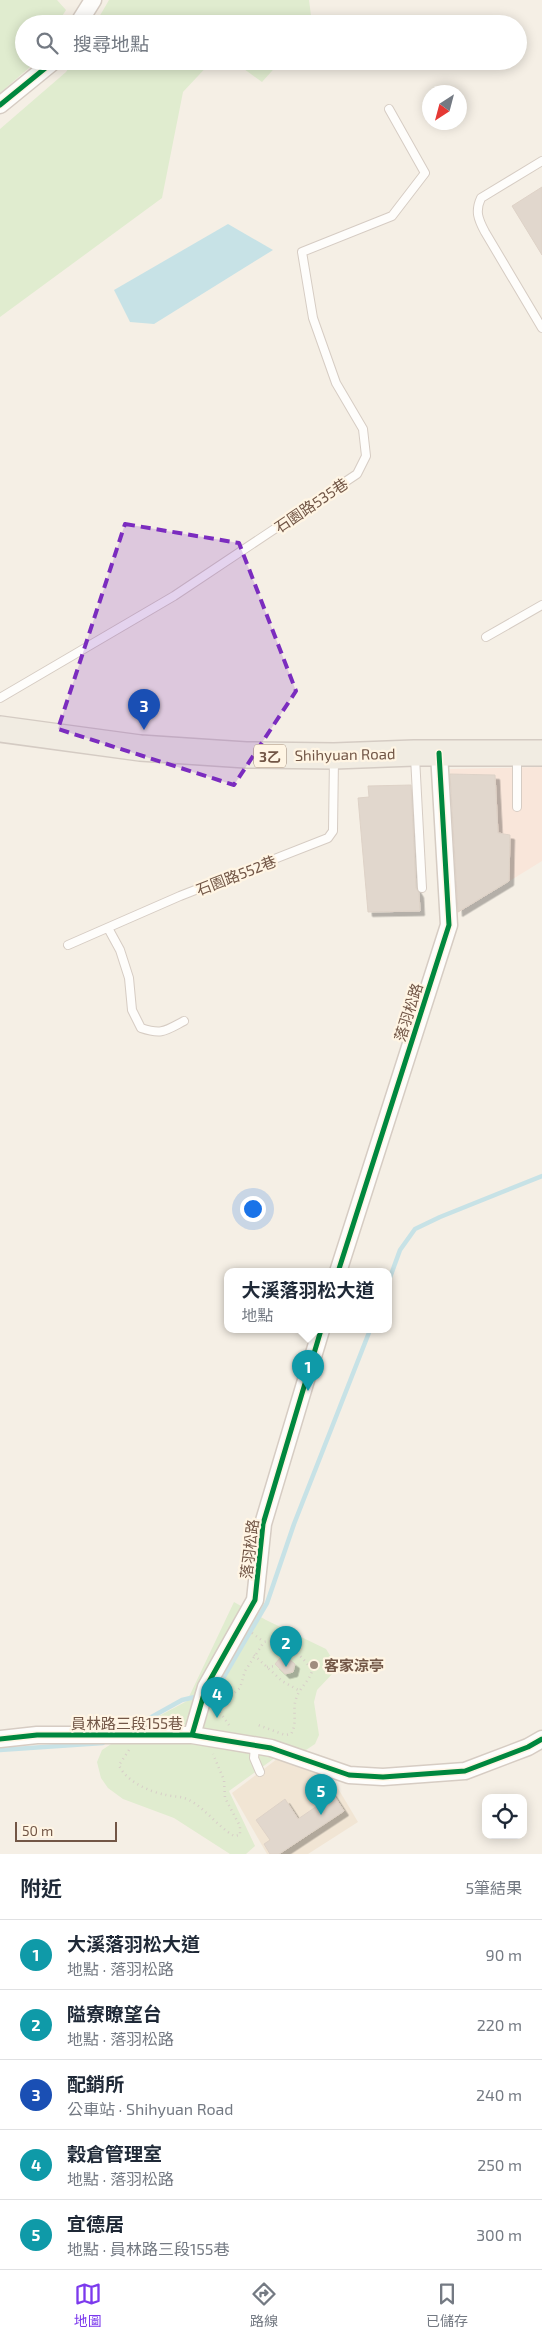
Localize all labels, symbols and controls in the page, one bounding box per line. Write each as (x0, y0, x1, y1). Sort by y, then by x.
search box (15, 15, 527, 70)
icon: search (33, 29, 61, 57)
text: 搜尋地點 (73, 32, 149, 55)
north arrow (422, 85, 467, 130)
street label: 石園路535巷 (271, 474, 351, 536)
pin: 3 (128, 689, 160, 730)
road number: 3乙 (254, 744, 286, 768)
street label: Shihyuan Road (294, 744, 396, 764)
street label: 石園路552巷 (193, 851, 279, 899)
street label: 落羽松路 (390, 981, 426, 1043)
your location (240, 1196, 266, 1222)
popup (224, 1268, 392, 1333)
text: 大溪落羽松大道 (241, 1278, 375, 1301)
text: 地點 (241, 1305, 274, 1324)
pin: 1 (292, 1350, 324, 1391)
street label: 落羽松路 (236, 1518, 262, 1580)
pin: 2 (270, 1626, 302, 1667)
place label: 客家涼亭 (324, 1656, 384, 1674)
marker: 客家涼亭 (308, 1659, 320, 1671)
pin: 4 (201, 1677, 233, 1718)
street label: 員林路三段155巷 (71, 1714, 183, 1732)
pin: 5 (305, 1774, 337, 1815)
map controls (482, 1794, 527, 1839)
button: locate (482, 1794, 527, 1839)
scale bar (15, 1819, 118, 1842)
text: 50 m (22, 1822, 53, 1839)
text: 附近 (20, 1875, 62, 1900)
text: 5筆結果 (465, 1878, 522, 1897)
text: 大溪落羽松大道 (67, 1932, 200, 1955)
text: 1 (33, 1945, 39, 1964)
text: 90 m (486, 1945, 522, 1964)
text: 地點 · 落羽松路 (67, 1959, 174, 1978)
text: 隘寮瞭望台 (67, 2002, 162, 2025)
text: 2 (31, 2015, 41, 2034)
text: 220 m (477, 2015, 522, 2034)
text: 地點 · 落羽松路 (67, 2029, 174, 2048)
text: 配銷所 (67, 2072, 124, 2095)
text: 3 (31, 2085, 41, 2104)
text: 240 m (476, 2085, 522, 2104)
text: 公車站 · Shihyuan Road (67, 2099, 234, 2118)
text: 穀倉管理室 (67, 2142, 162, 2165)
text: 4 (31, 2155, 41, 2174)
text: 250 m (477, 2155, 522, 2174)
text: 地點 · 落羽松路 (67, 2169, 174, 2188)
text: 宜德居 (67, 2212, 124, 2235)
text: 5 (32, 2225, 40, 2244)
text: 300 m (476, 2225, 522, 2244)
text: 地點 · 員林路三段155巷 (67, 2239, 229, 2258)
tab: 地圖 (74, 2280, 102, 2330)
tab: 路線 (250, 2280, 278, 2330)
tab: 已儲存 (426, 2280, 468, 2330)

